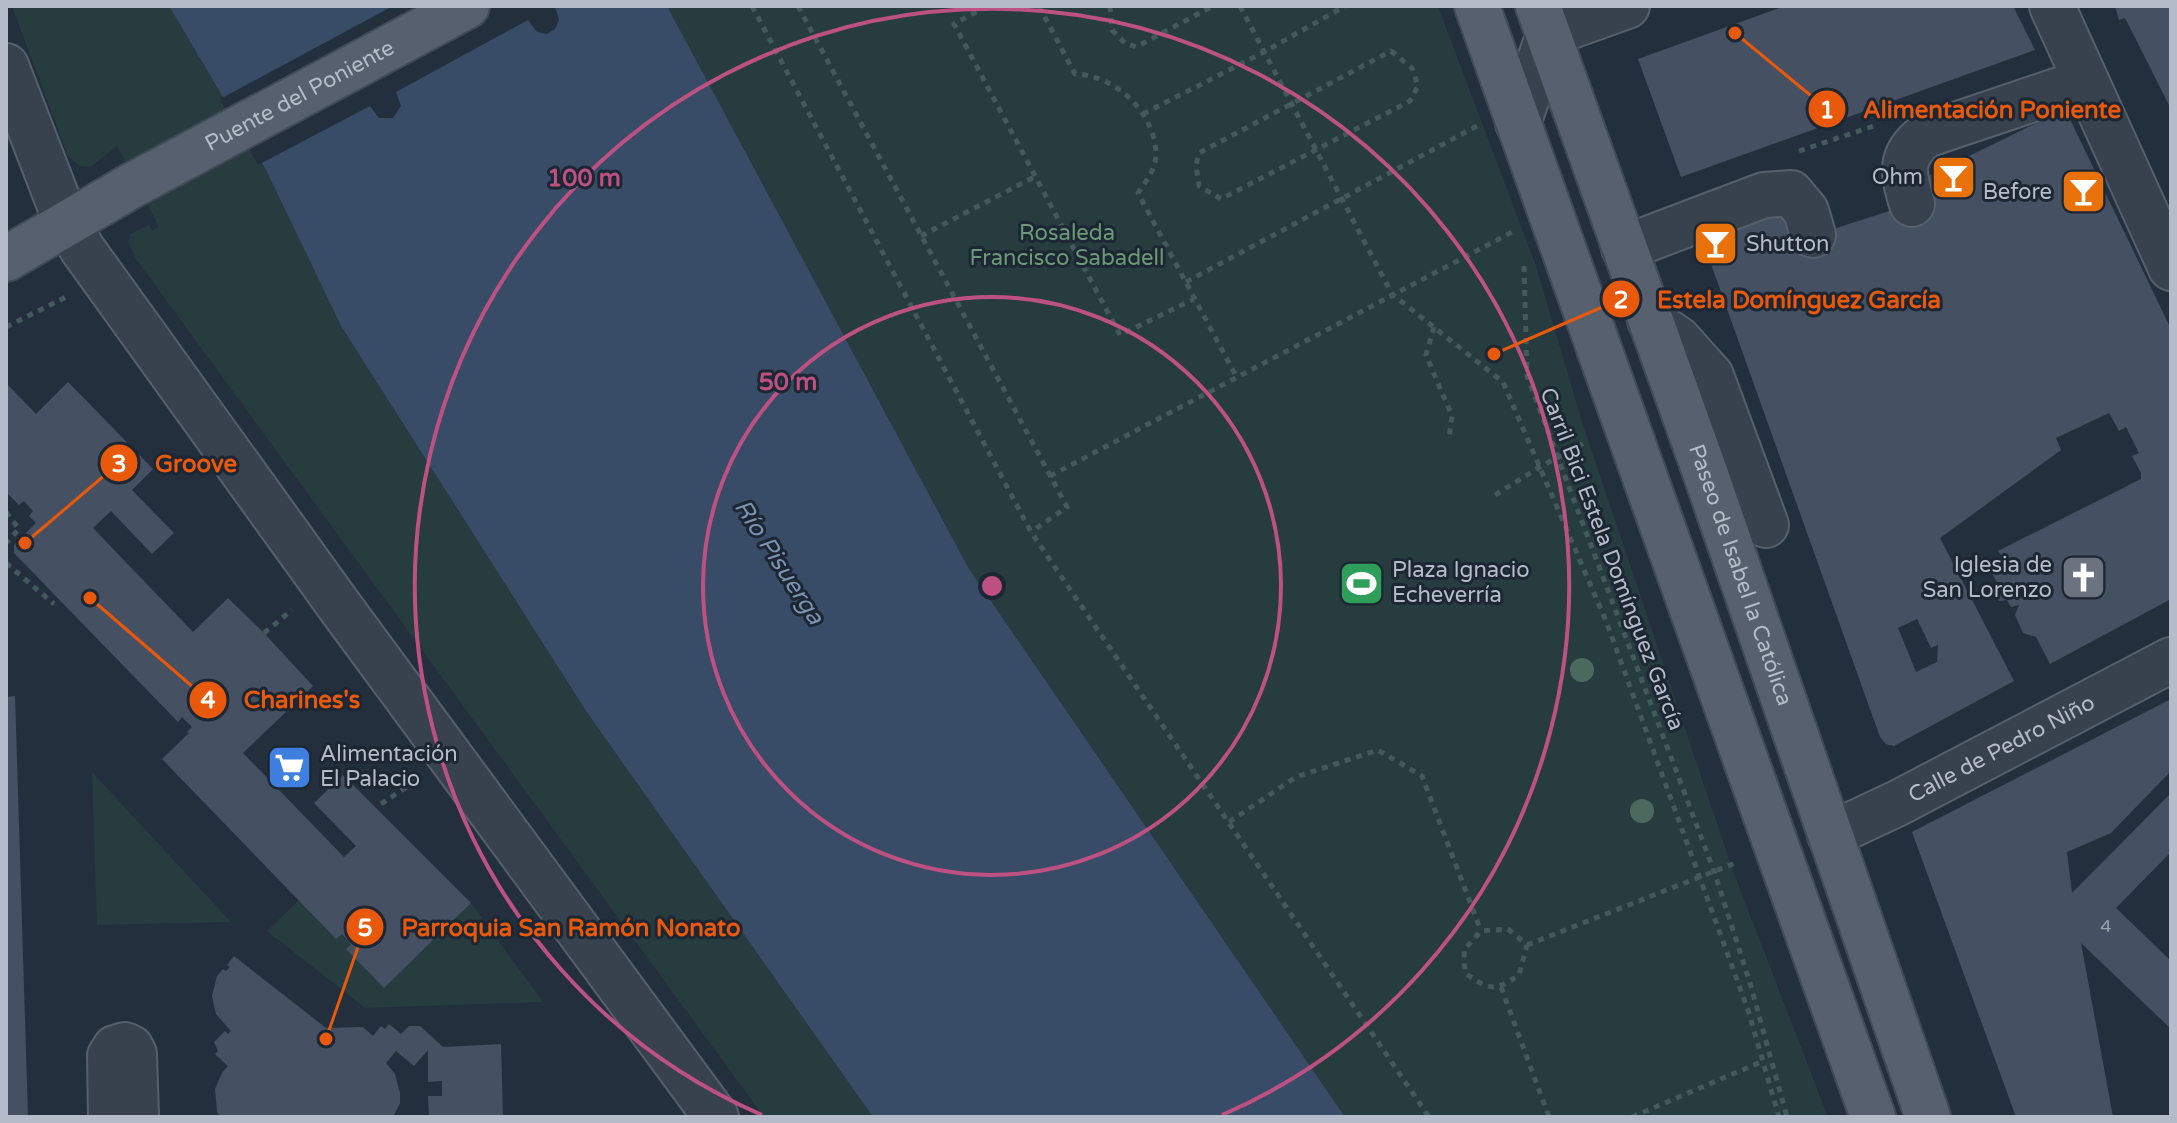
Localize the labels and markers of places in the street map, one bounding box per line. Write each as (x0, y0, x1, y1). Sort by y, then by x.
callout: Alimentación Poniente (1807, 85, 2137, 133)
bar icon: Ohm (1930, 153, 1978, 201)
place label: Ohm (1872, 164, 1923, 190)
bar icon: Before (2059, 168, 2107, 216)
place label: Before (1983, 179, 2052, 205)
bar icon: Shutton (1691, 220, 1739, 268)
place label: Shutton (1746, 231, 1830, 257)
callout: Estela Domínguez García (1601, 275, 1957, 323)
callout: Groove (99, 439, 253, 487)
place label: Iglesia de San Lorenzo (1923, 552, 2052, 603)
church icon: Iglesia de San Lorenzo (2059, 554, 2107, 602)
place label: Plaza Ignacio Echeverría (1392, 557, 1530, 608)
sports icon: Plaza Ignacio Echeverría (1337, 559, 1385, 607)
centre of rings (978, 572, 1006, 600)
callout: Charines's (188, 676, 376, 724)
place label: Alimentación El Palacio (320, 741, 458, 792)
supermarket icon: Alimentación El Palacio (265, 743, 313, 791)
callout: Parroquia San Ramón Nonato (345, 903, 756, 951)

